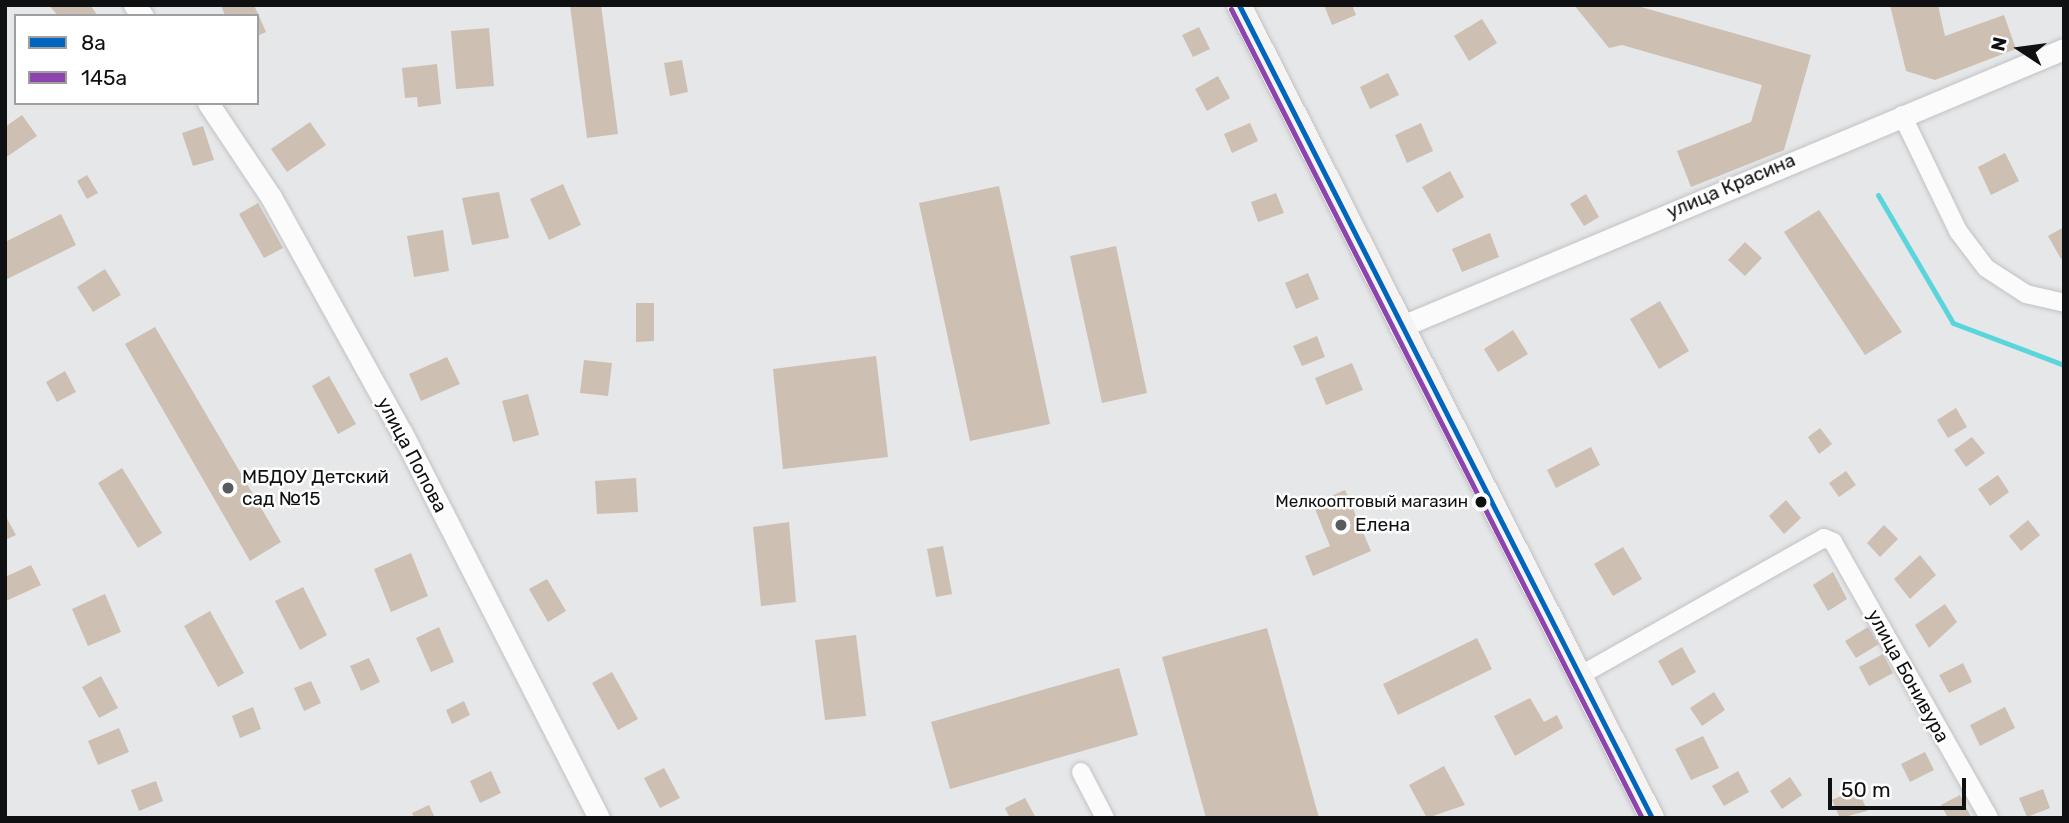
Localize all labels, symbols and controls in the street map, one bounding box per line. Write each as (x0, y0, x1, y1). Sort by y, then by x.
legend (14, 14, 259, 105)
north arrow (1985, 14, 2055, 84)
text: 8а (81, 30, 106, 55)
text: N (1986, 35, 2012, 53)
text: 145а (81, 65, 127, 90)
street label: улица Красина (1663, 149, 1799, 223)
street label: улица Попова (372, 394, 452, 516)
place label: МБДОУ Детский сад №15 (242, 466, 389, 510)
marker: МБДОУ Детский сад №15 (220, 480, 236, 496)
place label: Мелкооптовый магазин (1275, 492, 1468, 512)
marker: Мелкооптовый магазин (1474, 495, 1488, 509)
place label: Елена (1355, 514, 1410, 536)
marker: Елена (1333, 517, 1349, 533)
street label: улица Бонивура (1862, 606, 1954, 746)
scale bar (1831, 764, 1969, 808)
text: 50 m (1841, 777, 1891, 802)

